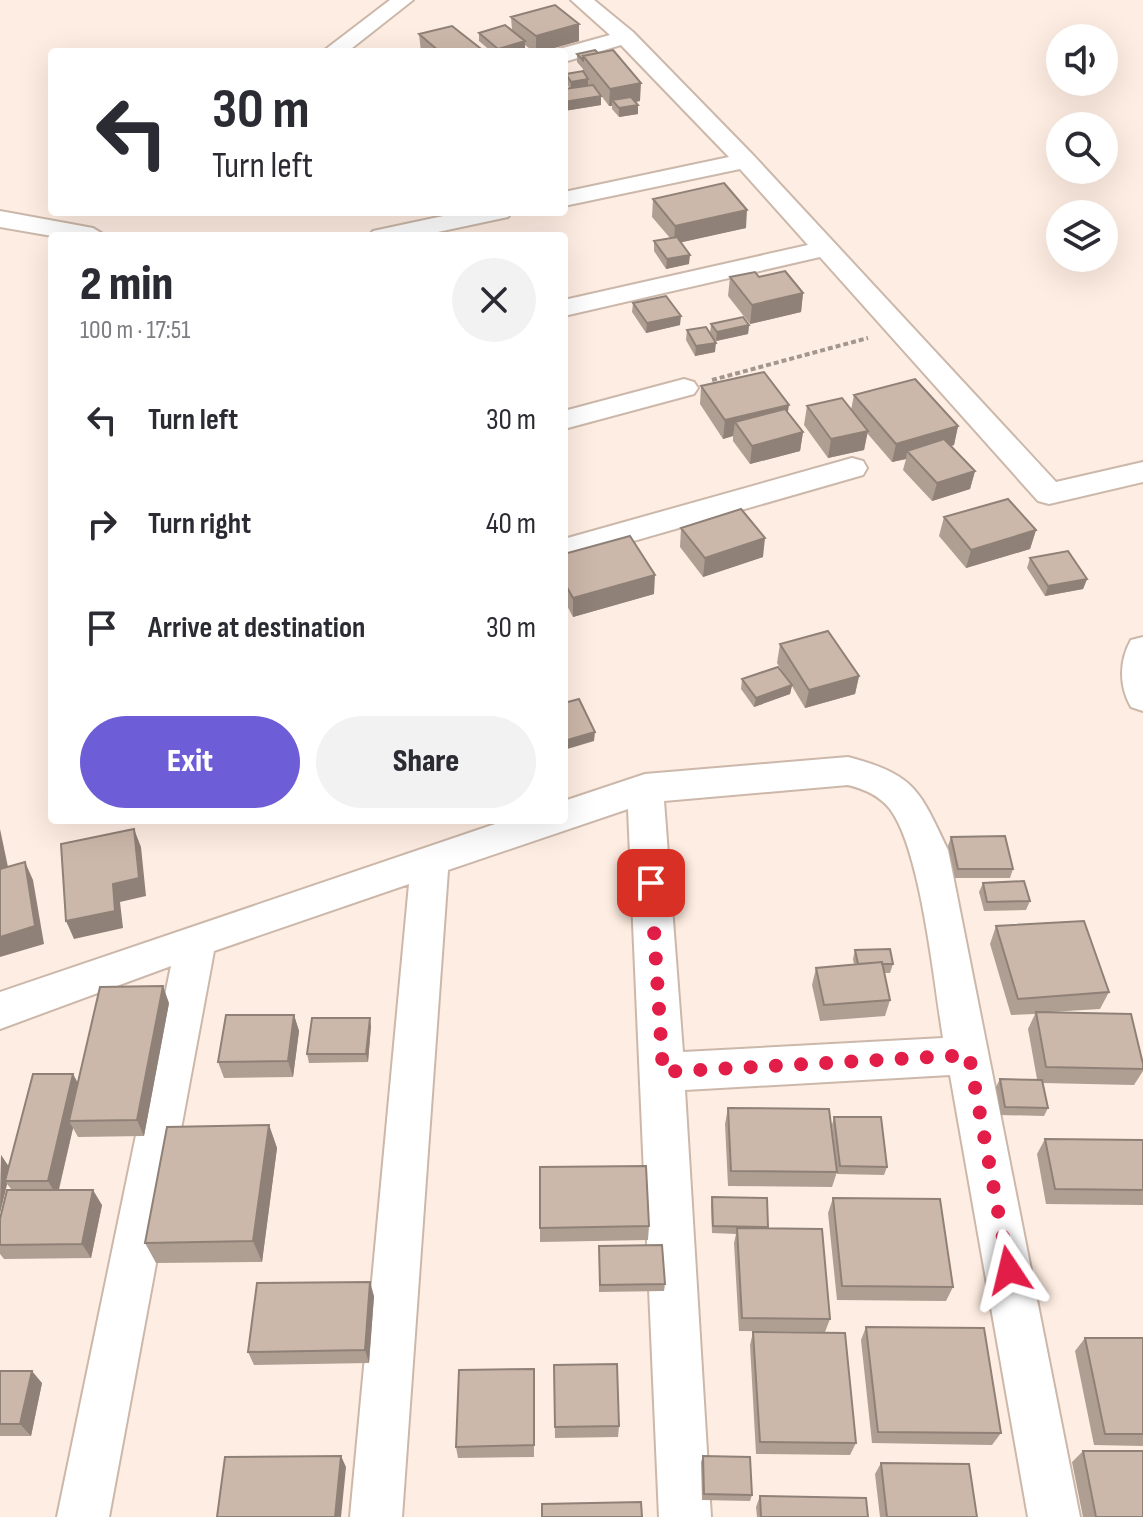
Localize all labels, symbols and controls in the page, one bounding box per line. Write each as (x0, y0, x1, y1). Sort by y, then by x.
map controls (1046, 24, 1118, 272)
button: sound (1046, 24, 1118, 96)
text: 30 m (212, 77, 310, 144)
icon: left (80, 80, 184, 184)
button: search (1046, 112, 1118, 184)
text: Turn left (212, 145, 313, 188)
button: layers (1046, 200, 1118, 272)
text: 2 min (80, 256, 173, 313)
button: close (452, 258, 536, 342)
text: 100 m · 17:51 (80, 315, 190, 346)
icon: left (80, 398, 124, 442)
text: Turn left (148, 402, 238, 438)
text: 30 m (486, 402, 536, 438)
icon: right (80, 502, 124, 546)
text: Turn right (148, 506, 251, 542)
text: 40 m (486, 506, 536, 542)
icon: arrive (80, 606, 124, 650)
text: Arrive at destination (148, 610, 365, 646)
text: 30 m (486, 610, 536, 646)
button: Exit (80, 716, 300, 808)
button: Share (316, 716, 536, 808)
pin (617, 849, 685, 917)
icon: arrive (629, 861, 673, 905)
position arrow (967, 1228, 1051, 1312)

